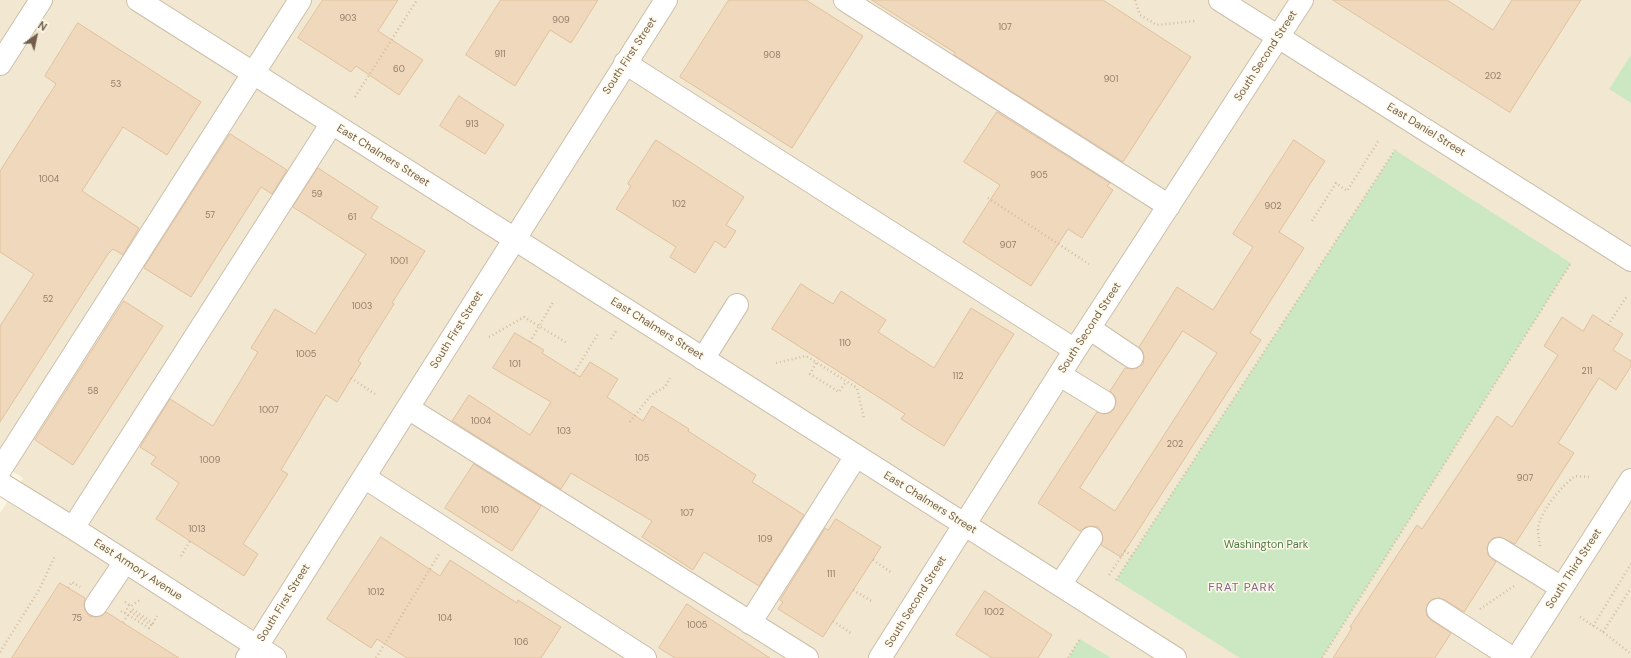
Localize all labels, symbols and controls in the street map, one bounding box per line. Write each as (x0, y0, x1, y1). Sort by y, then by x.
street label: South Second Street (1232, 8, 1300, 104)
house number: 903 (339, 14, 357, 24)
street label: South First Street (600, 15, 660, 97)
north arrow (16, 16, 56, 56)
house number: 909 (552, 16, 570, 26)
text: N (35, 18, 50, 34)
house number: 107 (998, 23, 1012, 33)
house number: 911 (494, 50, 506, 60)
house number: 908 (763, 51, 781, 61)
house number: 60 (393, 65, 405, 75)
house number: 202 (1485, 72, 1501, 82)
house number: 901 (1104, 75, 1118, 85)
house number: 53 (111, 80, 121, 90)
street label: East Daniel Street (1384, 101, 1468, 159)
house number: 913 (465, 120, 479, 130)
street label: East Chalmers Street (334, 122, 432, 190)
house number: 905 (1030, 171, 1048, 181)
house number: 1004 (39, 175, 59, 185)
house number: 59 (312, 190, 322, 200)
house number: 102 (672, 200, 686, 210)
house number: 902 (1265, 202, 1281, 212)
house number: 57 (205, 211, 215, 221)
house number: 61 (348, 213, 356, 223)
house number: 907 (1000, 241, 1016, 251)
house number: 1001 (390, 257, 408, 267)
street label: South Second Street (1056, 280, 1124, 376)
street label: South First Street (428, 289, 486, 371)
house number: 52 (43, 295, 53, 305)
street label: East Chalmers Street (608, 295, 706, 363)
house number: 1003 (352, 302, 372, 312)
house number: 110 (839, 339, 851, 349)
house number: 1005 (296, 350, 316, 360)
house number: 101 (509, 360, 521, 370)
house number: 211 (1582, 367, 1592, 377)
house number: 112 (953, 372, 963, 382)
house number: 58 (88, 387, 98, 397)
house number: 1007 (259, 406, 279, 416)
house number: 1004 (471, 417, 491, 427)
house number: 103 (557, 427, 571, 437)
house number: 202 (1167, 440, 1183, 450)
house number: 105 (635, 454, 649, 464)
house number: 1009 (200, 456, 220, 466)
street label: East Chalmers Street (881, 469, 979, 537)
house number: 907 (1517, 474, 1533, 484)
house number: 1010 (481, 506, 499, 516)
house number: 107 (680, 509, 694, 519)
house number: 1013 (188, 525, 206, 535)
street label: South Third Street (1543, 527, 1605, 611)
house number: 109 (758, 535, 772, 545)
street label: East Armory Avenue (91, 536, 185, 604)
park label: Washington Park (1224, 538, 1308, 552)
street label: South Second Street (882, 554, 950, 650)
street label: South First Street (255, 562, 313, 644)
house number: 111 (827, 570, 835, 580)
district label: FRAT PARK (1208, 581, 1276, 595)
house number: 1012 (368, 588, 384, 598)
house number: 1002 (984, 608, 1004, 618)
house number: 75 (72, 614, 82, 624)
house number: 104 (438, 614, 452, 624)
house number: 1005 (687, 621, 707, 631)
house number: 106 (514, 638, 528, 648)

